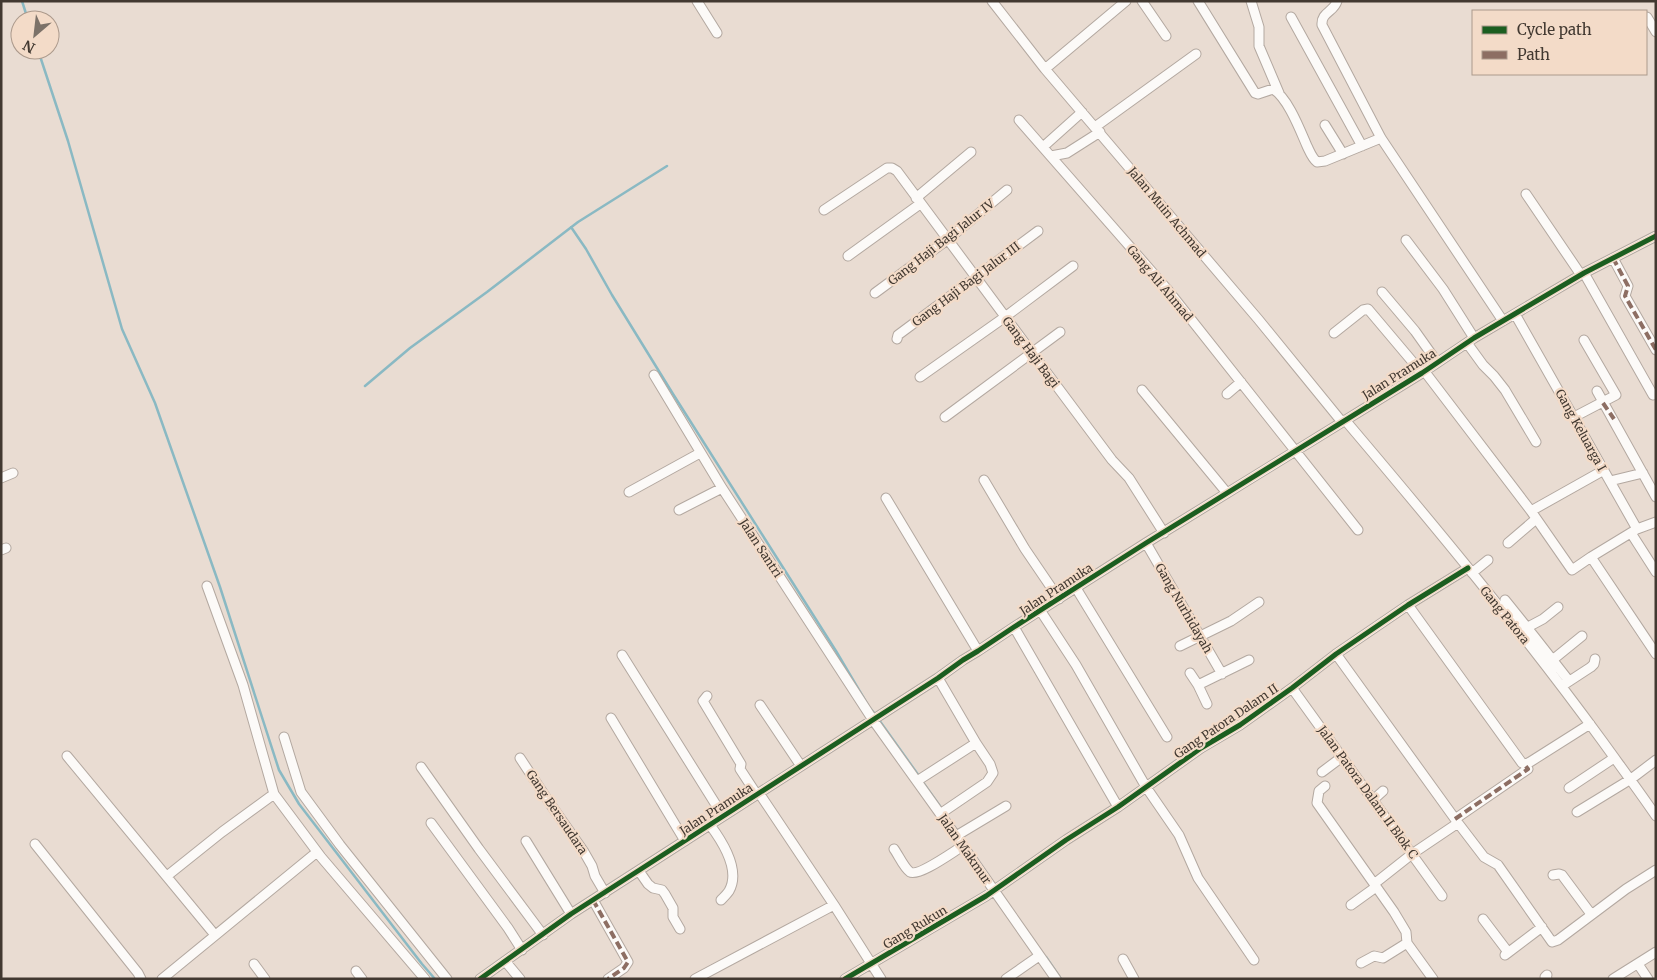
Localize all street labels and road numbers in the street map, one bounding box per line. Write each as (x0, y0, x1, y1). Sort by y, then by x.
street label: Jalan Muin Achmad (1124, 163, 1209, 260)
street label: Gang Haji Bagi Jalur IV (885, 195, 998, 288)
street label: Gang Haji Bagi Jalur III (909, 239, 1023, 329)
street label: Gang Ali Ahmad (1124, 242, 1196, 324)
street label: Gang Haji Bagi (999, 313, 1063, 391)
street label: Jalan Pramuka (1359, 345, 1439, 403)
street label: Gang Keluarga I (1552, 386, 1610, 474)
street label: Jalan Santri (736, 515, 786, 580)
street label: Jalan Pramuka (1016, 560, 1096, 619)
street label: Gang Nurhidayah (1152, 560, 1216, 656)
street label: Gang Patora (1477, 583, 1533, 647)
street label: Gang Patora Dalam II (1171, 681, 1281, 761)
street label: Jalan Patora Dalam II Blok C (1314, 722, 1421, 861)
street label: Gang Bersaudara (523, 767, 591, 857)
street label: Jalan Pramuka (676, 780, 756, 839)
street label: Jalan Makmur (935, 810, 995, 887)
street label: Gang Rukun (880, 902, 950, 952)

